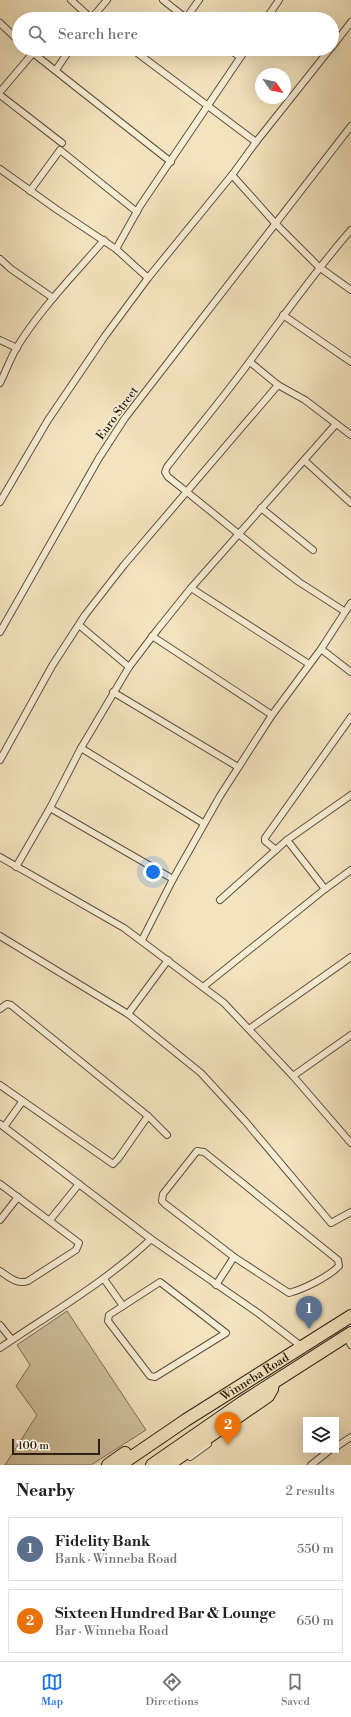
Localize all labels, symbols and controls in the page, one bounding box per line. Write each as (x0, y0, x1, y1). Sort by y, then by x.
search box (12, 12, 339, 56)
icon: search (26, 23, 48, 45)
text: Search here (58, 25, 138, 44)
north arrow (255, 68, 291, 104)
street label: Euro Street (93, 383, 142, 443)
your location (143, 862, 163, 882)
pin: 1 (296, 1296, 322, 1329)
street label: Winneba Road (217, 1350, 292, 1405)
pin: 2 (215, 1412, 241, 1445)
map controls (303, 1417, 339, 1453)
button: layers (303, 1417, 339, 1453)
scale bar (12, 1437, 100, 1456)
text: 100 m (18, 1439, 49, 1453)
text: Nearby (16, 1480, 75, 1502)
text: 2 results (286, 1483, 335, 1499)
text: Fidelity Bank (55, 1532, 150, 1551)
text: 1 (27, 1541, 33, 1557)
text: 550 m (297, 1541, 334, 1557)
text: Bank · Winneba Road (55, 1551, 177, 1567)
text: Sixteen Hundred Bar & Lounge (55, 1604, 276, 1623)
text: 2 (26, 1613, 34, 1629)
text: 650 m (296, 1613, 334, 1629)
text: Bar · Winneba Road (55, 1623, 168, 1639)
tab: Map (41, 1671, 63, 1709)
tab: Directions (146, 1671, 199, 1709)
tab: Saved (281, 1671, 310, 1709)

